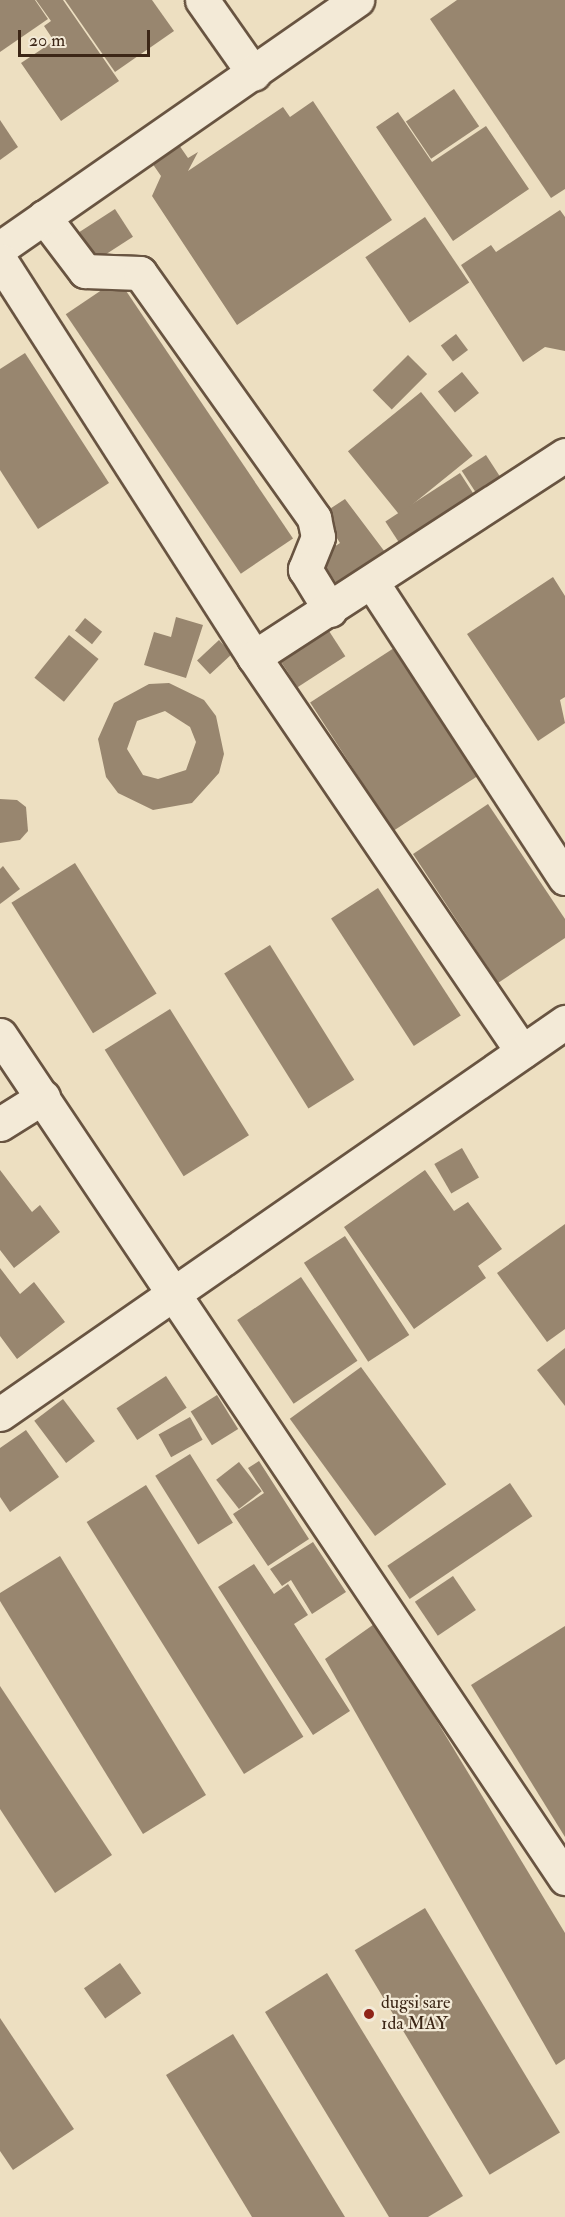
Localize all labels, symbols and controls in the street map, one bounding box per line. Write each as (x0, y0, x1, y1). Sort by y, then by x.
scale bar (21, 18, 153, 56)
text: 20 m (29, 29, 65, 52)
place label: dugsi sare 1da MAY (381, 1993, 451, 2036)
marker: dugsi sare 1da MAY (362, 2007, 376, 2021)

